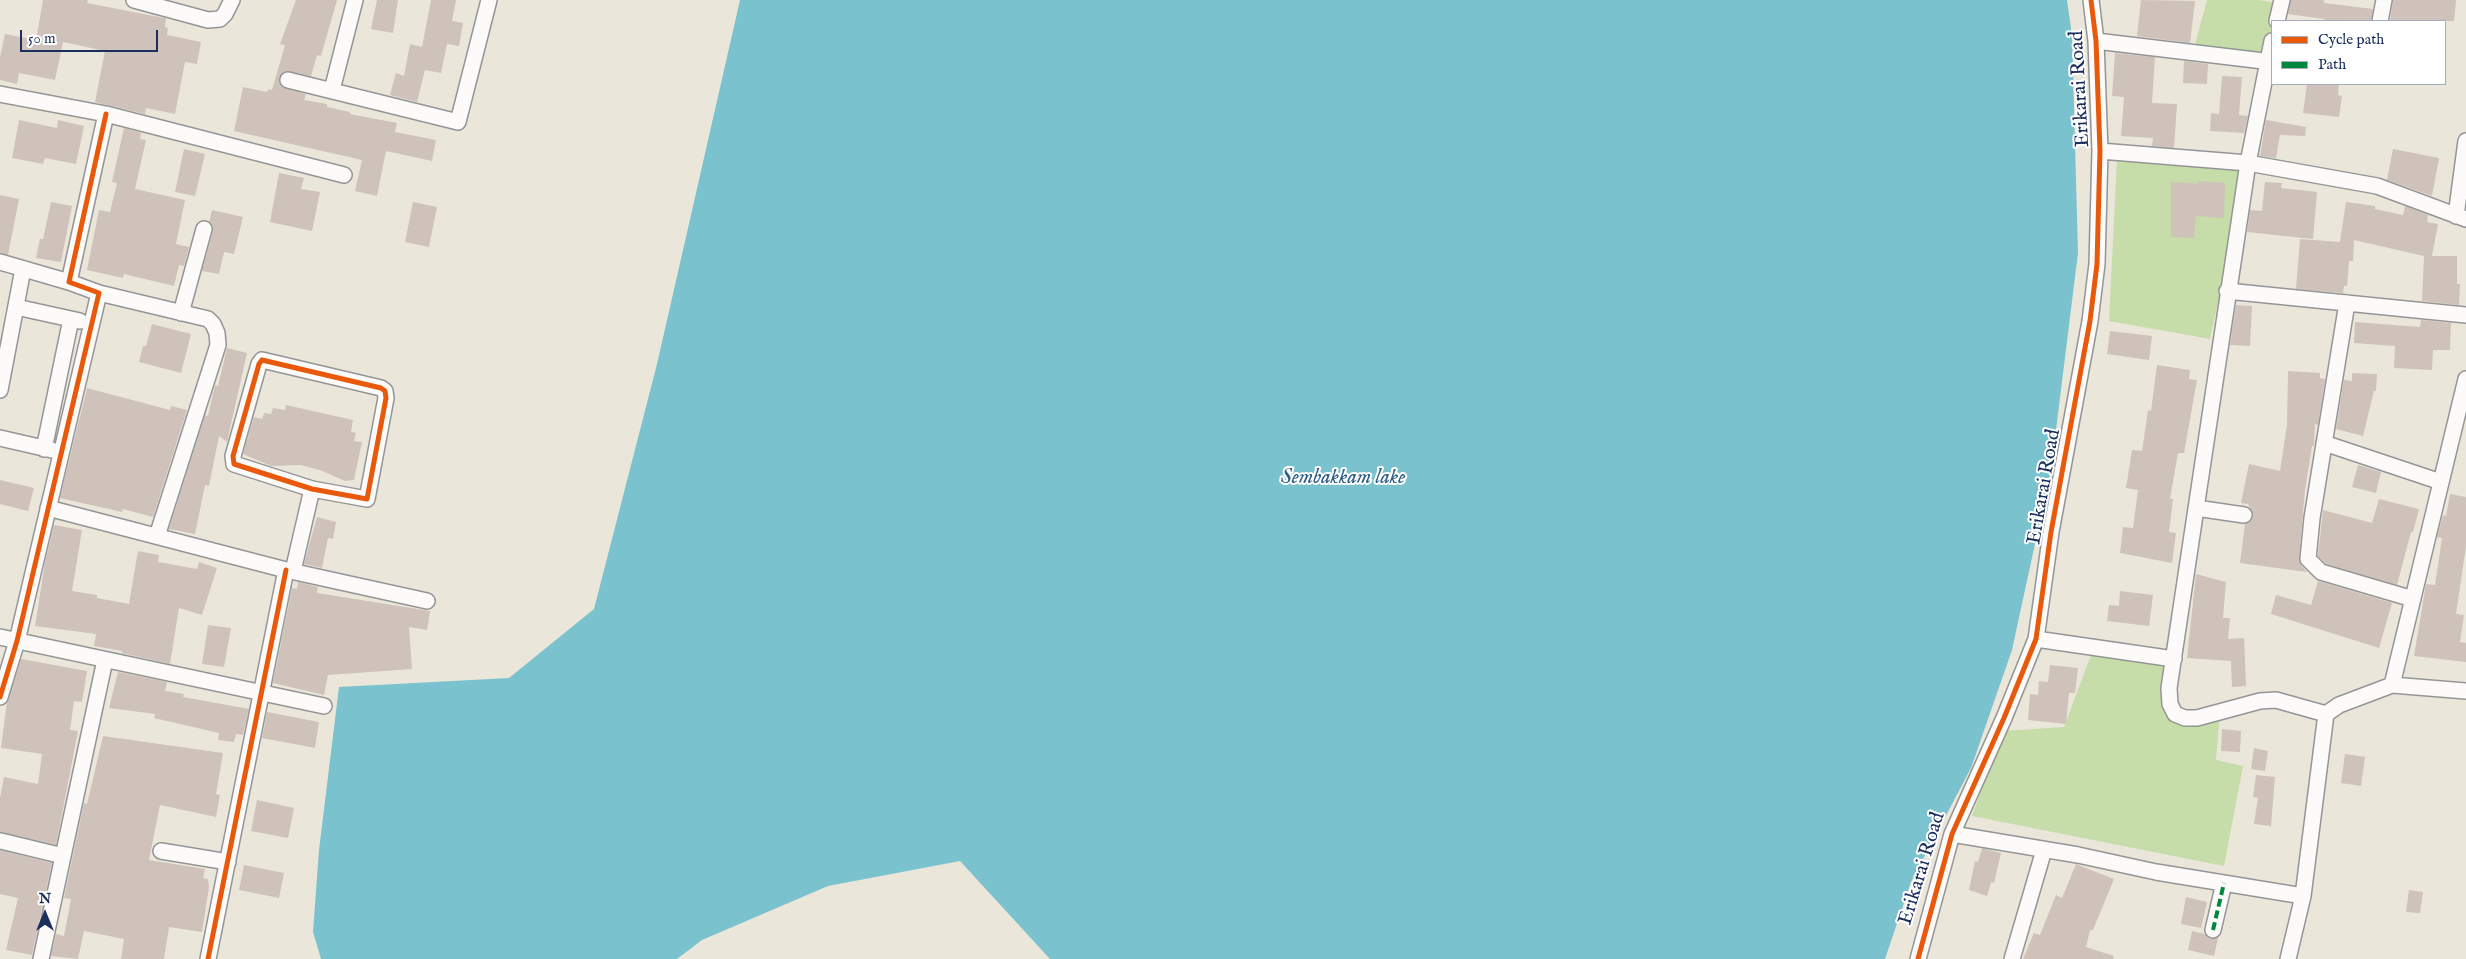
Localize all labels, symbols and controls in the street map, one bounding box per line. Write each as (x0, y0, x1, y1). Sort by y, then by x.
scale bar (22, 20, 160, 52)
legend (2271, 20, 2446, 85)
text: 50 m (28, 29, 56, 48)
street label: Erikarai Road (2066, 30, 2096, 148)
text: Cycle path (2318, 30, 2384, 49)
text: Path (2318, 55, 2346, 74)
street label: Erikarai Road (2023, 427, 2067, 547)
water label: Sembakkam lake (1281, 466, 1405, 492)
street label: Erikarai Road (1894, 810, 1952, 928)
north arrow (20, 889, 70, 939)
text: N (39, 890, 51, 908)

